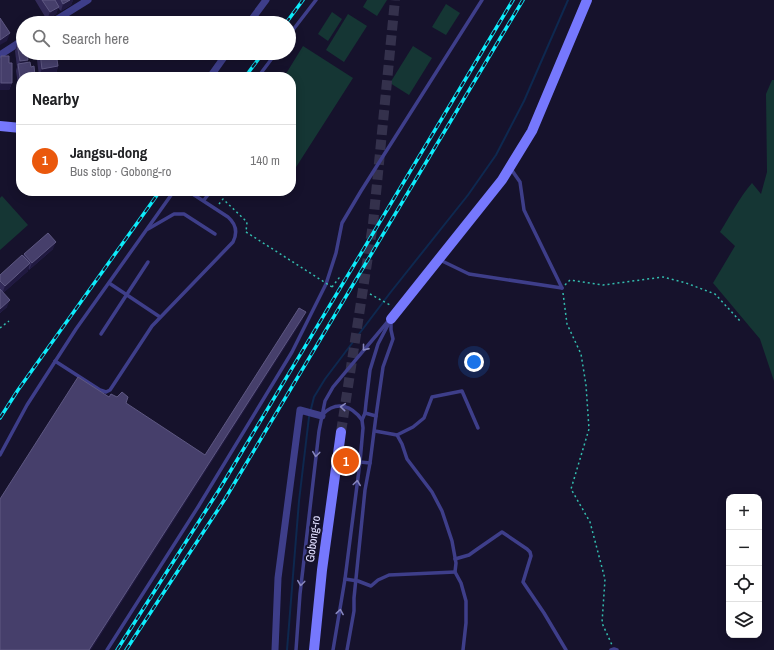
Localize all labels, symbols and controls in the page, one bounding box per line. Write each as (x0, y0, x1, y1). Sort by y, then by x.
search box (16, 16, 296, 60)
icon: search (30, 27, 52, 49)
text: Search here (62, 28, 129, 49)
text: Nearby (32, 87, 79, 110)
text: Jangsu-dong (70, 142, 147, 163)
text: 1 (42, 152, 48, 169)
text: 140 m (250, 152, 280, 169)
text: Bus stop · Gobong-ro (70, 163, 171, 180)
one-way arrow (363, 343, 370, 350)
your location (464, 352, 484, 372)
one-way arrow (340, 402, 346, 411)
pin: 1 (333, 446, 359, 476)
one-way arrow (312, 451, 321, 457)
one-way arrow (352, 480, 361, 486)
map controls (726, 494, 762, 638)
button: + (726, 494, 762, 530)
street label: Gobong-ro (302, 515, 324, 563)
button: − (726, 530, 762, 566)
button: locate (726, 566, 762, 602)
one-way arrow (297, 580, 306, 586)
button: layers (726, 602, 762, 638)
one-way arrow (336, 609, 344, 615)

